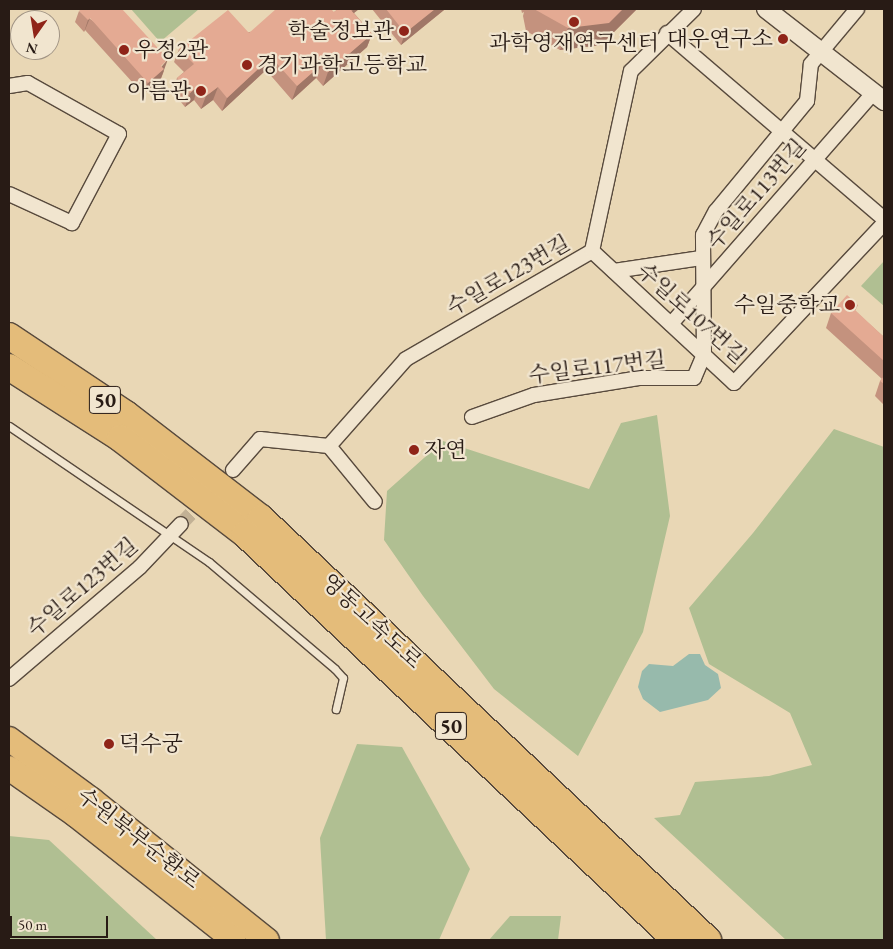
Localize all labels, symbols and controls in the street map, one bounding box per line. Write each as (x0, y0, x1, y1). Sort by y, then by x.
north arrow (10, 10, 60, 60)
marker: 과학영재연구센터 (568, 16, 580, 28)
place label: 학술정보관 (288, 18, 394, 44)
marker: 학술정보관 (398, 25, 410, 37)
place label: 대우연구소 (667, 26, 773, 52)
place label: 과학영재연구센터 (489, 30, 659, 56)
marker: 대우연구소 (777, 33, 789, 45)
place label: 우정2관 (134, 37, 208, 63)
text: N (24, 39, 39, 59)
marker: 우정2관 (118, 44, 130, 56)
place label: 경기과학고등학교 (257, 52, 427, 78)
marker: 경기과학고등학교 (241, 59, 253, 71)
place label: 아름관 (127, 78, 191, 104)
marker: 아름관 (195, 85, 207, 97)
street label: 수일로113번길 (701, 133, 811, 255)
street label: 수일로123번길 (442, 229, 574, 321)
street label: 수일로107번길 (632, 257, 752, 369)
place label: 수일중학교 (734, 292, 840, 318)
marker: 수일중학교 (844, 299, 856, 311)
street label: 수일로117번길 (527, 345, 667, 389)
road number: 50 (89, 382, 121, 418)
place label: 자연 (424, 437, 467, 463)
marker: 자연 (408, 444, 420, 456)
street label: 수일로123번길 (21, 532, 143, 642)
street label: 영동고속도로 (316, 568, 428, 674)
road number: 50 (435, 708, 467, 744)
place label: 덕수궁 (119, 731, 183, 757)
marker: 덕수궁 (103, 738, 115, 750)
street label: 수원북부순환로 (72, 782, 206, 894)
scale bar (12, 906, 110, 938)
text: 50 m (18, 915, 47, 934)

